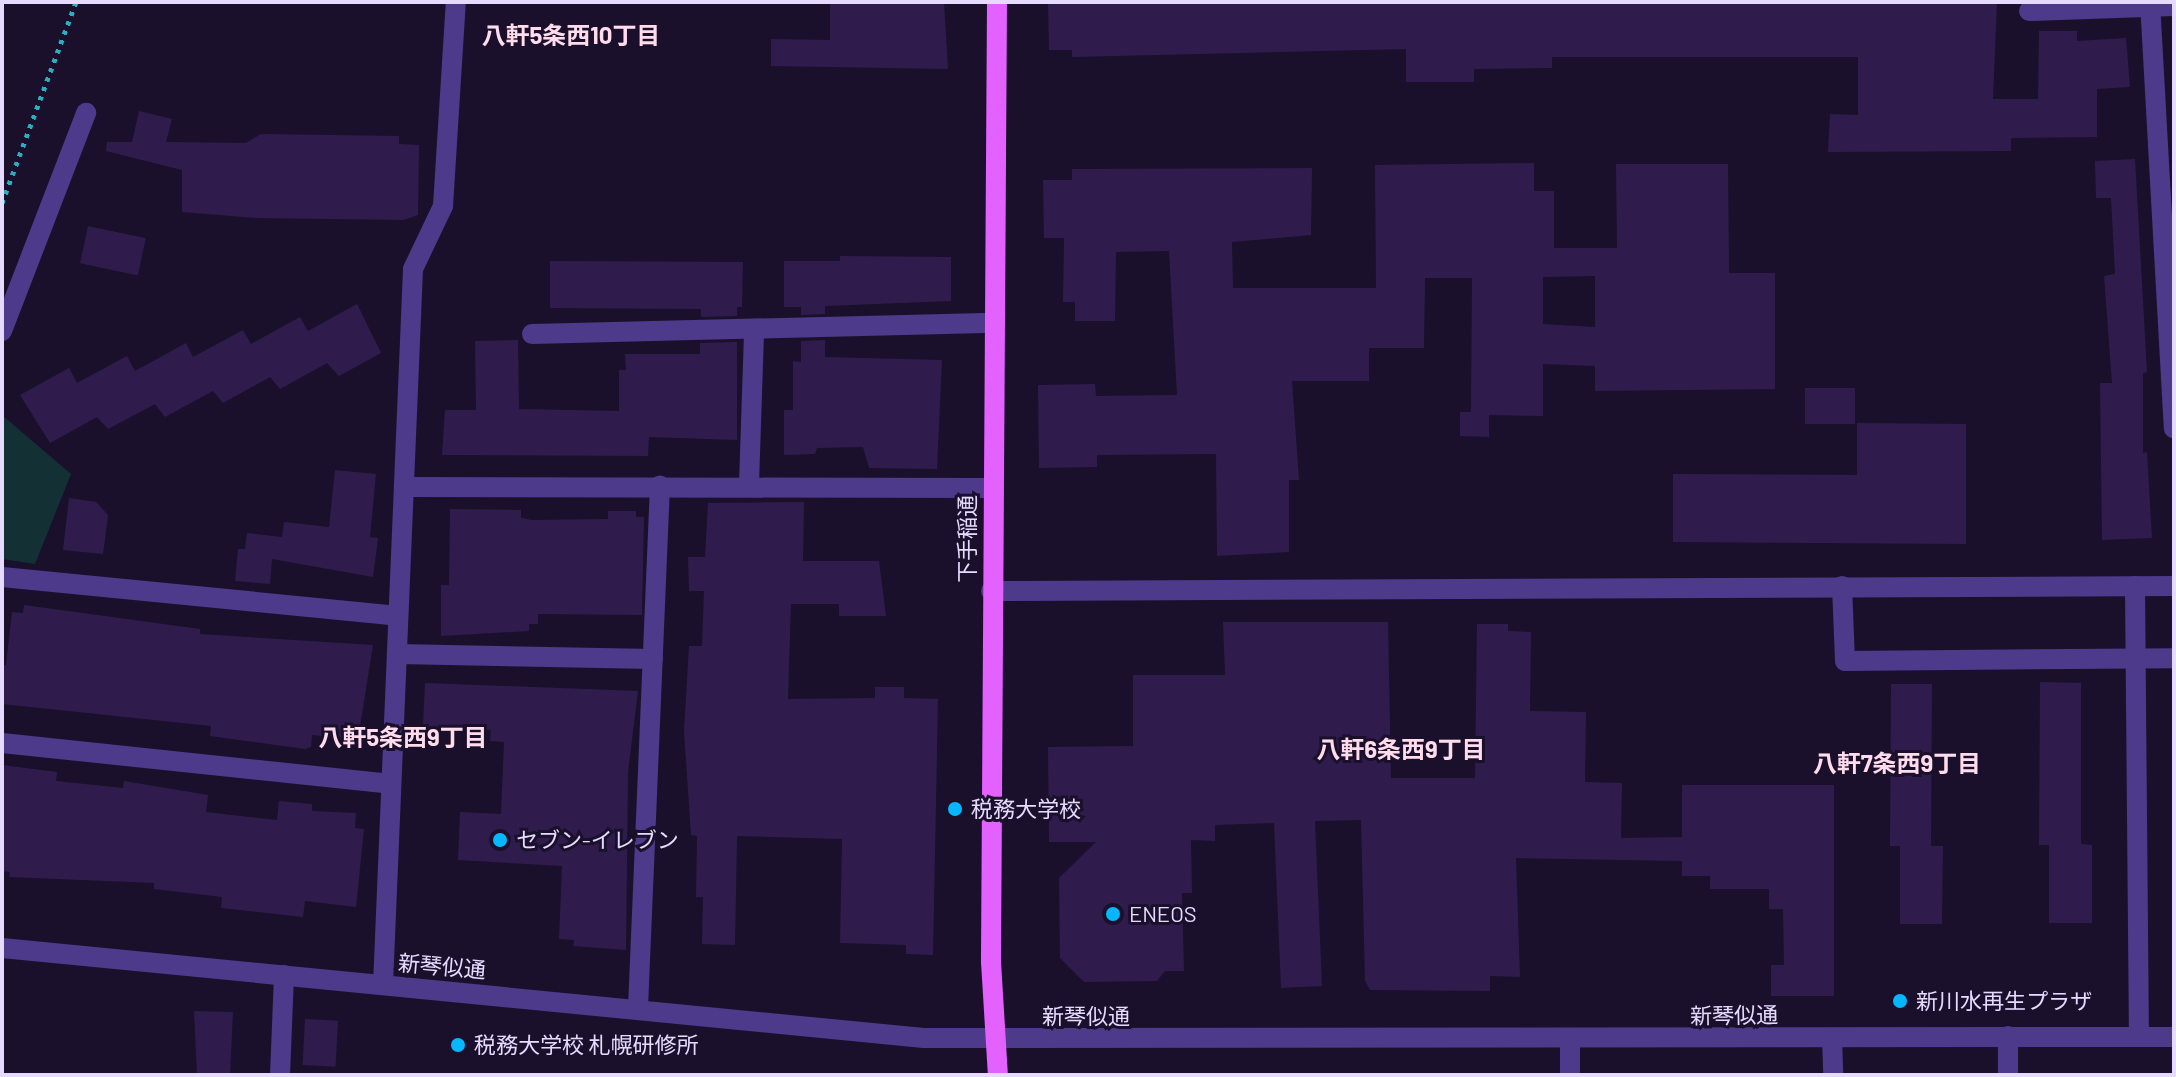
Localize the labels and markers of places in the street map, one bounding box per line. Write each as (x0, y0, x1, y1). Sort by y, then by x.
place label: 税務大学校 (971, 796, 1081, 822)
marker: 税務大学校 (946, 800, 964, 818)
place label: セブン-イレブン (516, 827, 679, 853)
marker: セブン-イレブン (491, 831, 509, 849)
place label: ENEOS (1129, 901, 1197, 927)
marker: ENEOS (1104, 905, 1122, 923)
place label: 新川水再生プラザ (1916, 988, 2092, 1014)
marker: 新川水再生プラザ (1891, 992, 1909, 1010)
place label: 税務大学校 札幌研修所 (474, 1032, 698, 1058)
marker: 税務大学校 札幌研修所 (449, 1036, 467, 1054)

